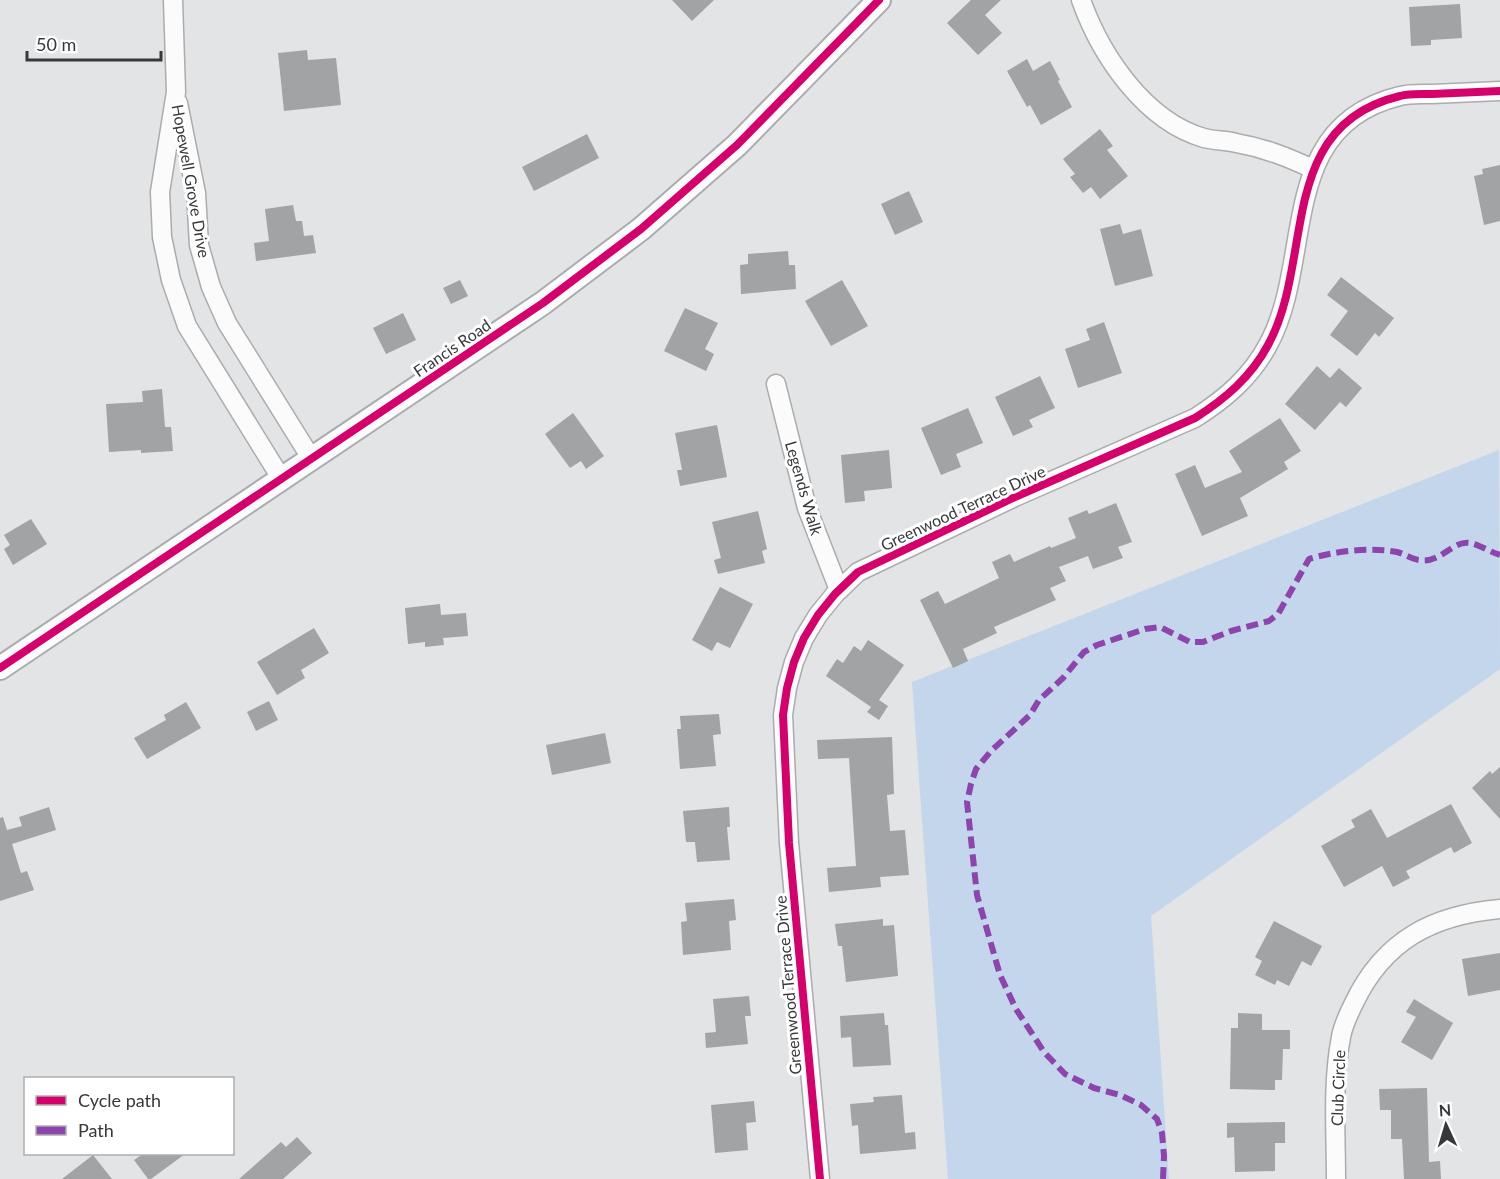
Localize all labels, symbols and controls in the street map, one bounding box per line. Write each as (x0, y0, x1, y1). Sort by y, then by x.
scale bar (27, 24, 160, 62)
text: 50 m (36, 33, 76, 55)
street label: Hopewell Grove Drive (169, 103, 214, 259)
street label: Francis Road (410, 315, 494, 380)
street label: Legends Walk (782, 439, 827, 538)
street label: Greenwood Terrace Drive (877, 461, 1048, 554)
street label: Greenwood Terrace Drive (770, 895, 805, 1075)
street label: Club Circle (1327, 1050, 1348, 1126)
legend (24, 1077, 234, 1155)
text: Cycle path (78, 1089, 161, 1111)
north arrow (1416, 1095, 1476, 1155)
text: N (1438, 1100, 1452, 1119)
text: Path (78, 1119, 114, 1141)

